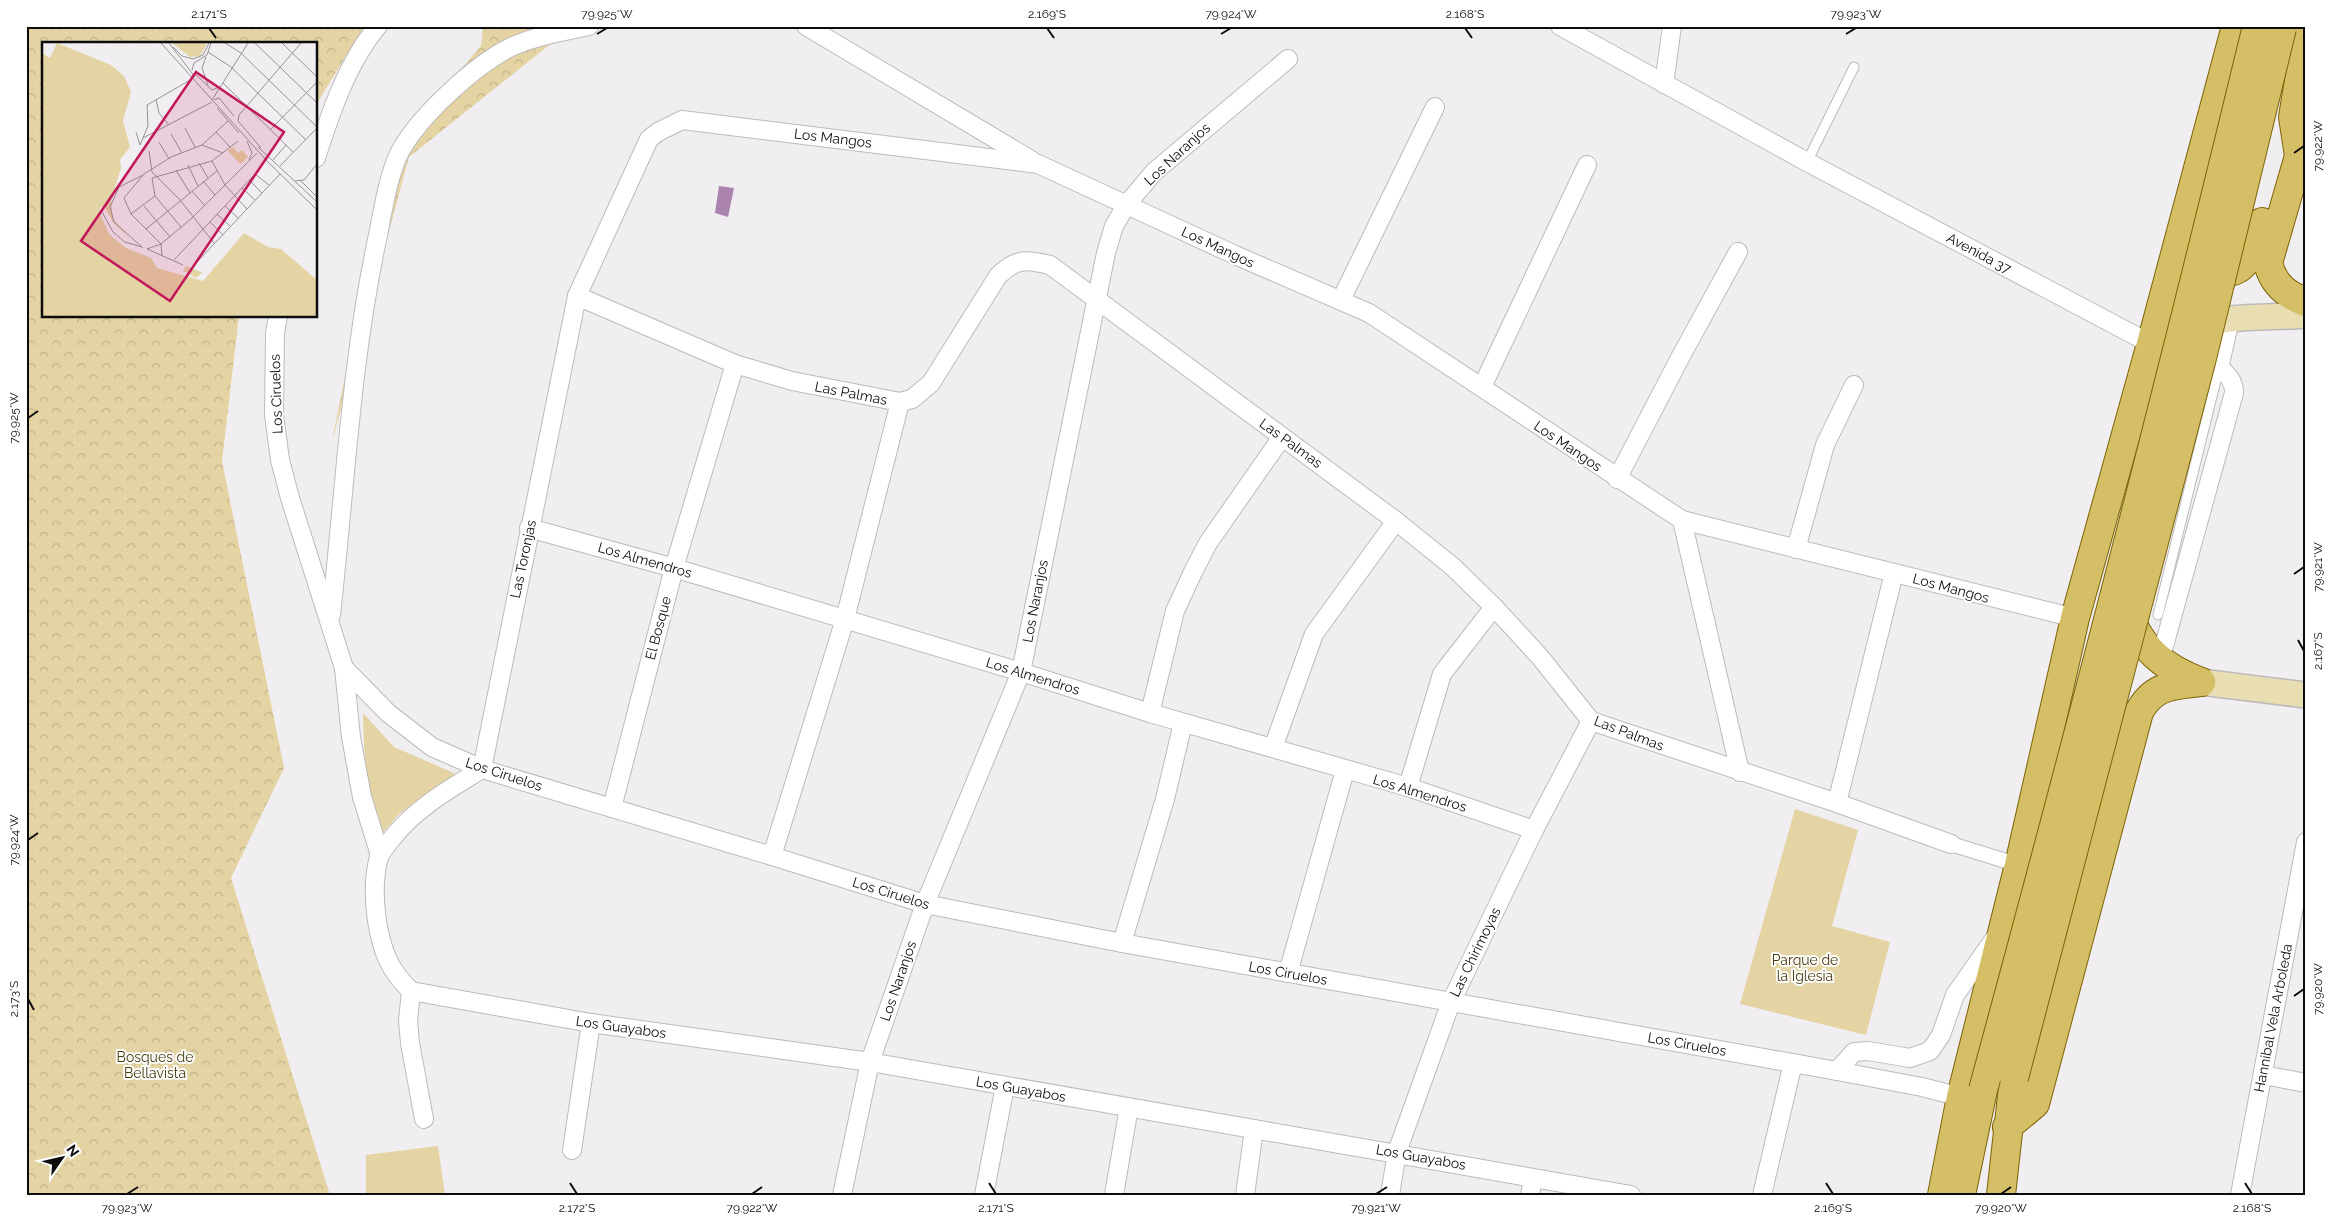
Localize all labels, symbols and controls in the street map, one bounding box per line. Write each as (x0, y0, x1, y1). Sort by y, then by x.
text: 2.171°S (191, 7, 227, 21)
text: 79.925°W (581, 7, 633, 21)
text: 2.169°S (1028, 7, 1066, 21)
text: 79.924°W (1205, 7, 1257, 21)
text: 2.168°S (1446, 7, 1484, 21)
text: 79.923°W (1831, 7, 1882, 21)
inset map (42, 42, 318, 318)
street label: Los Naranjos (1141, 119, 1213, 188)
text: 79.922°W (2311, 120, 2325, 171)
street label: Los Mangos (793, 125, 873, 151)
street label: Los Mangos (1179, 223, 1257, 271)
street label: Avenida 37 (1944, 229, 2014, 277)
street label: Los Ciruelos (267, 354, 285, 434)
street label: Las Palmas (813, 378, 889, 408)
text: 79.925°W (7, 392, 21, 444)
street label: Las Palmas (1257, 415, 1326, 471)
street label: Los Mangos (1531, 417, 1605, 475)
street label: Las Toronjas (507, 518, 539, 600)
street label: Los Almendros (596, 539, 694, 581)
text: 79.921°W (2311, 542, 2325, 592)
street label: Los Naranjos (1019, 558, 1051, 644)
street label: Los Mangos (1911, 570, 1991, 606)
street label: El Bosque (642, 594, 674, 662)
text: 2.167°S (2311, 632, 2325, 670)
street label: Los Almendros (984, 654, 1082, 698)
street label: Las Palmas (1592, 712, 1666, 754)
street label: Los Ciruelos (464, 754, 545, 794)
street label: Los Almendros (1371, 771, 1469, 815)
text: 79.924°W (7, 814, 21, 866)
street label: Los Ciruelos (851, 874, 932, 912)
street label: Las Chirimoyas (1446, 904, 1504, 999)
street label: Los Naranjos (877, 938, 919, 1023)
street label: Hannibal Vela Arboleda (2251, 942, 2295, 1094)
park label: Parque de la Iglesia (1772, 952, 1838, 984)
street label: Los Ciruelos (1247, 958, 1329, 988)
text: 79.920°W (2311, 963, 2325, 1015)
text: 2.173°S (7, 981, 21, 1017)
street label: Los Guayabos (575, 1013, 667, 1041)
street label: Los Ciruelos (1646, 1029, 1728, 1059)
park label: Bosques de Bellavista (117, 1049, 193, 1081)
street label: Los Guayabos (975, 1073, 1068, 1105)
north arrow (38, 1134, 88, 1184)
street label: Los Guayabos (1375, 1141, 1468, 1173)
text: N (63, 1142, 82, 1160)
text: 79.923°W (102, 1201, 153, 1215)
text: 2.172°S (559, 1201, 595, 1215)
text: 79.922°W (727, 1201, 778, 1215)
text: 2.171°S (978, 1201, 1014, 1215)
text: 79.921°W (1351, 1201, 1401, 1215)
text: 2.169°S (1814, 1201, 1852, 1215)
text: 79.920°W (1975, 1201, 2027, 1215)
text: 2.168°S (2233, 1201, 2271, 1215)

